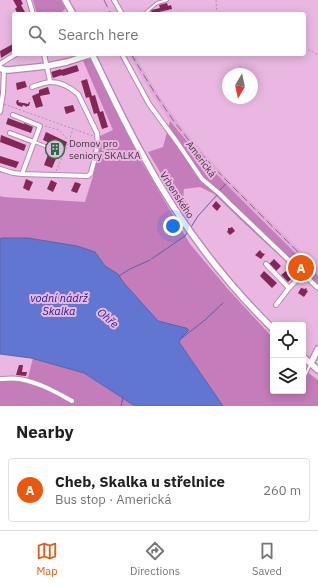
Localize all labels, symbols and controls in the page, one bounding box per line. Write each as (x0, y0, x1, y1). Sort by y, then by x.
search box (12, 12, 306, 56)
icon: search (26, 23, 48, 45)
text: Search here (58, 25, 138, 44)
north arrow (222, 68, 258, 104)
place label: Domov pro seniory SKALKA (69, 137, 141, 162)
building icon: Domov pro seniory SKALKA (44, 138, 66, 160)
street label: Americká (183, 138, 219, 180)
street label: Vrbenského (157, 169, 197, 221)
your location (163, 216, 183, 236)
pin: A (288, 253, 314, 283)
water label: vodní nádrž Skalka (30, 291, 89, 318)
water label: Ohře (95, 305, 122, 331)
map controls (270, 322, 306, 394)
button: locate (270, 322, 306, 358)
button: layers (270, 358, 306, 394)
text: Nearby (16, 421, 74, 443)
text: Cheb, Skalka u střelnice (55, 472, 225, 491)
text: A (26, 482, 34, 499)
text: 260 m (263, 482, 301, 499)
text: Bus stop · Americká (55, 491, 171, 508)
tab: Map (36, 540, 58, 578)
tab: Directions (130, 540, 180, 578)
tab: Saved (252, 540, 282, 578)

